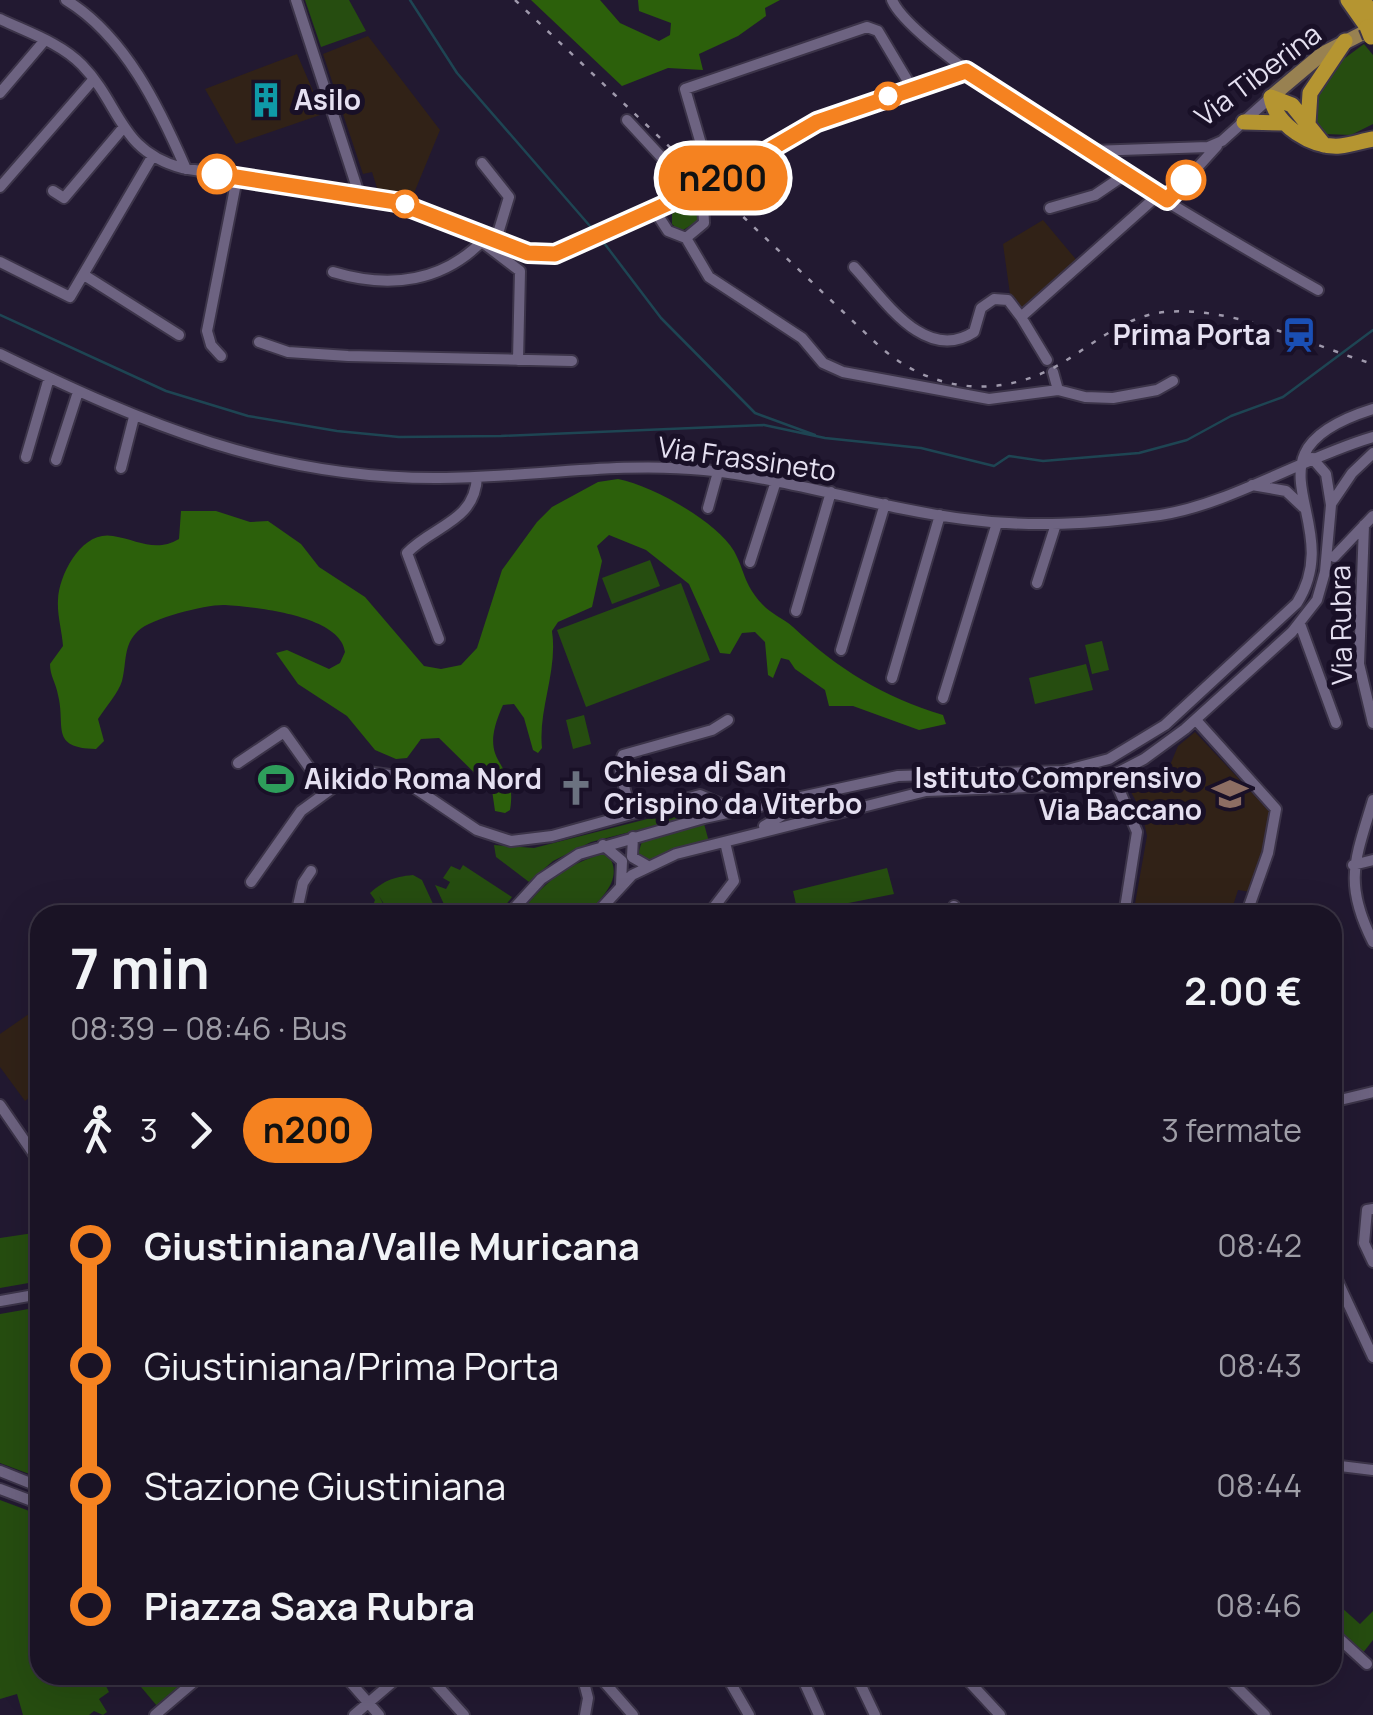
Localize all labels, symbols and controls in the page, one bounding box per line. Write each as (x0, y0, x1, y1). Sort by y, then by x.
street label: Via Tiberina (1186, 14, 1328, 134)
place label: Asilo (294, 80, 361, 118)
building icon: Asilo (247, 81, 285, 119)
unlabelled marker (875, 83, 901, 109)
line badge: n200 (653, 146, 793, 210)
text: n200 (679, 154, 767, 202)
unlabelled marker (198, 155, 236, 193)
unlabelled marker (1167, 161, 1205, 199)
unlabelled marker (392, 191, 418, 217)
place label: Prima Porta (1113, 315, 1271, 353)
station icon: Prima Porta (1280, 316, 1318, 354)
street label: Via Frassineto (656, 427, 839, 489)
street label: Via Rubra (1320, 565, 1360, 685)
place label: Chiesa di San Crispino da Viterbo (604, 752, 862, 822)
place label: Istituto Comprensivo Via Baccano (915, 758, 1202, 828)
place label: Aikido Roma Nord (304, 759, 542, 797)
sports icon: Aikido Roma Nord (257, 760, 295, 798)
church icon: Chiesa di San Crispino da Viterbo (557, 769, 595, 807)
school or university icon: Istituto Comprensivo Via Baccano (1211, 775, 1249, 813)
text: 7 min (70, 930, 210, 1006)
text: 2.00 € (1184, 964, 1302, 1016)
text: 08:39 – 08:46 · Bus (70, 1006, 347, 1050)
icon: walk (70, 1103, 125, 1158)
icon: forward (173, 1103, 228, 1158)
text: n200 (263, 1106, 352, 1154)
text: 3 (140, 1108, 158, 1152)
text: 3 fermate (1161, 1108, 1302, 1152)
text: Giustiniana/Valle Muricana (144, 1219, 640, 1271)
text: 08:42 (1217, 1223, 1302, 1267)
text: Giustiniana/Prima Porta (144, 1339, 559, 1391)
text: 08:43 (1218, 1343, 1302, 1387)
text: Stazione Giustiniana (144, 1459, 506, 1511)
text: 08:44 (1216, 1463, 1302, 1507)
text: Piazza Saxa Rubra (144, 1579, 475, 1631)
text: 08:46 (1216, 1583, 1302, 1627)

